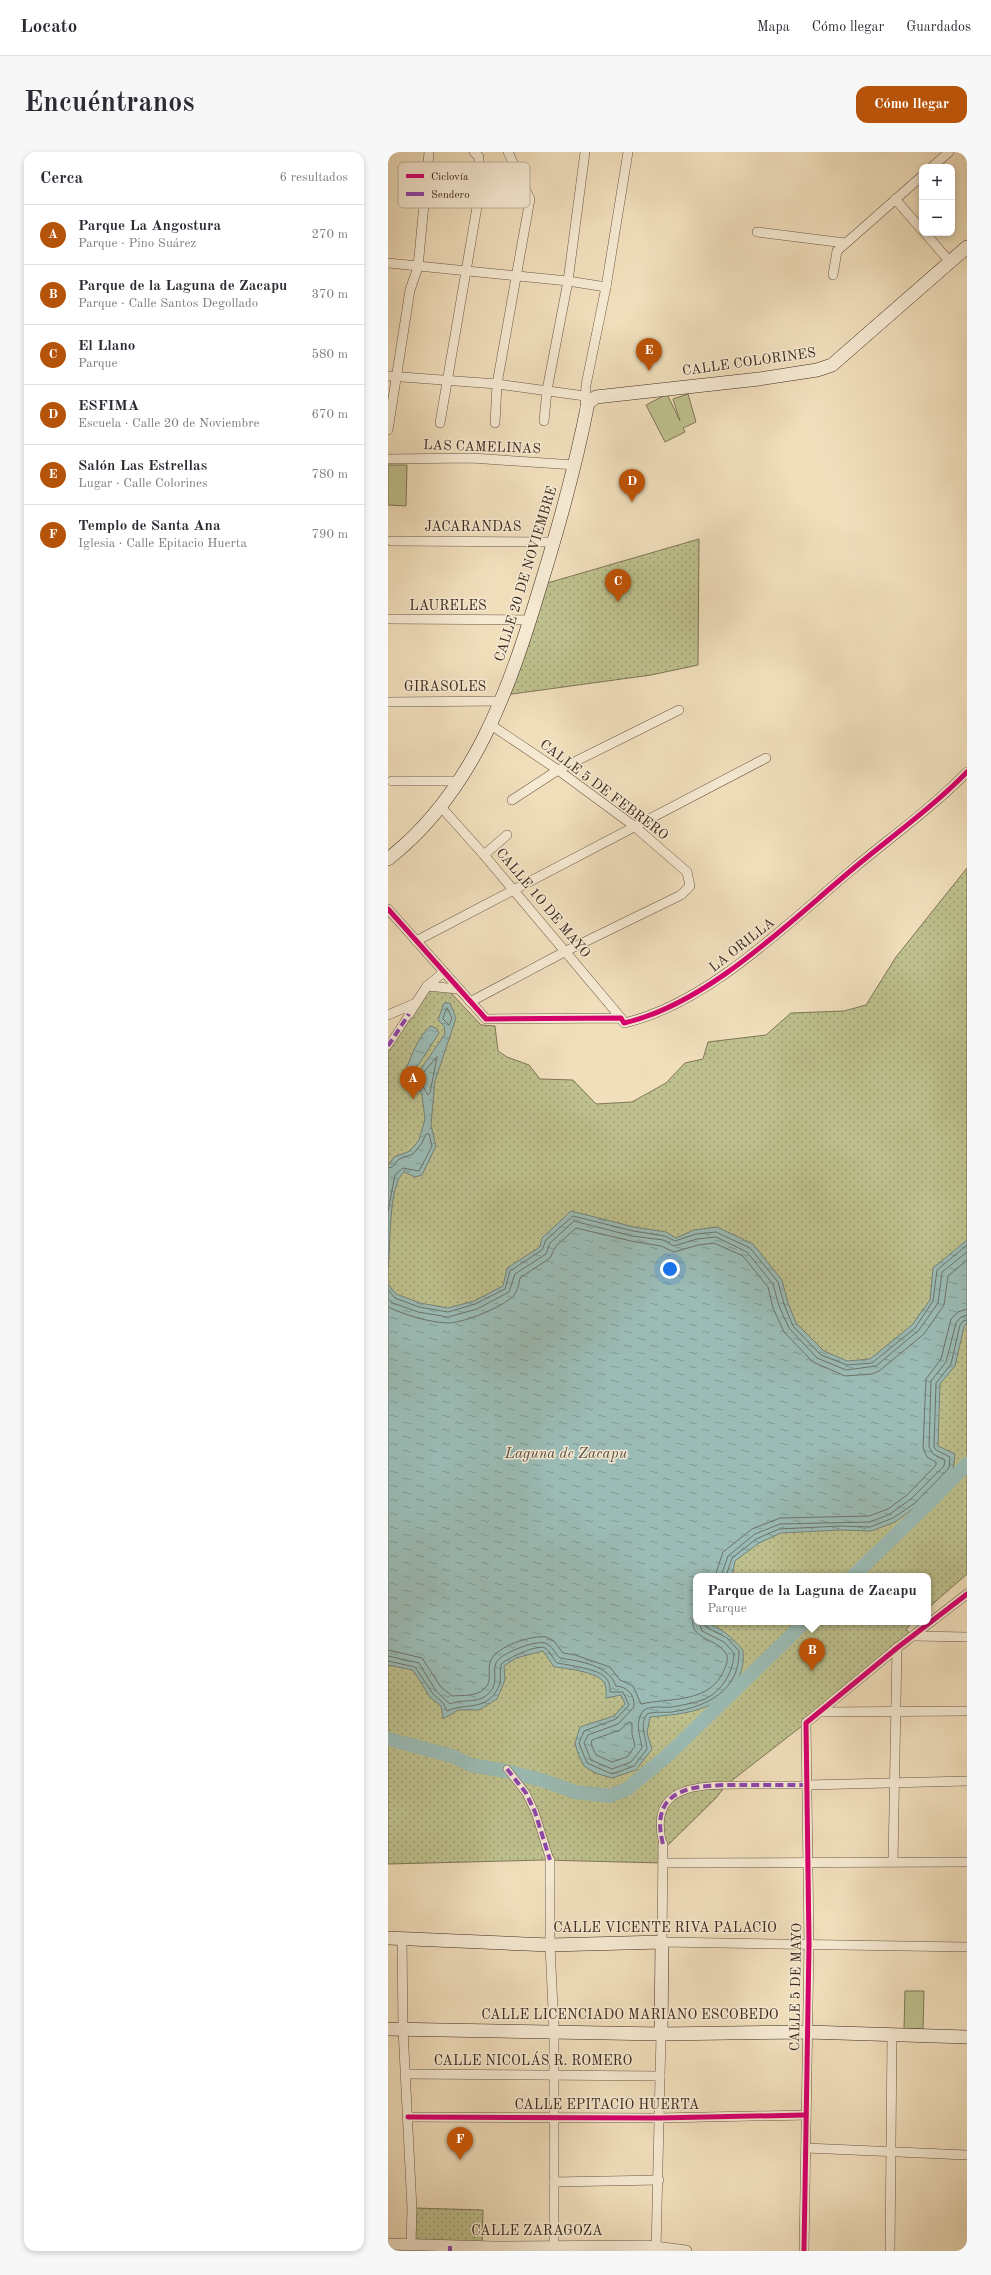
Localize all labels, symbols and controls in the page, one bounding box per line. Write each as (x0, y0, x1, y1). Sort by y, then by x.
text: Locato (20, 18, 77, 37)
text: Mapa (757, 20, 790, 34)
text: Cómo llegar (812, 20, 884, 34)
text: Guardados (906, 20, 971, 34)
button: Cómo llegar (856, 86, 967, 123)
text: Encuéntranos (24, 90, 194, 118)
legend (398, 162, 530, 208)
map controls (919, 164, 955, 236)
button: + (919, 164, 955, 200)
text: Cerca (40, 170, 83, 187)
text: 6 resultados (280, 171, 348, 184)
text: Ciclovía (431, 172, 469, 183)
text: Sendero (431, 190, 470, 201)
button: − (919, 200, 955, 236)
text: Parque La Angostura (78, 219, 221, 234)
text: A (48, 228, 58, 241)
text: 270 m (311, 228, 348, 241)
text: Parque · Pino Suárez (78, 237, 196, 250)
text: Parque de la Laguna de Zacapu (78, 279, 287, 294)
text: B (48, 288, 58, 301)
text: 370 m (311, 288, 348, 301)
text: Parque · Calle Santos Degollado (78, 297, 258, 310)
pin: E (636, 338, 662, 371)
text: El Llano (78, 339, 135, 354)
street label: CALLE COLORINES (681, 346, 817, 378)
text: C (49, 348, 57, 361)
text: 580 m (311, 348, 348, 361)
text: Parque (78, 357, 117, 370)
text: ESFIMA (78, 399, 139, 414)
text: D (48, 408, 58, 421)
text: 670 m (311, 408, 348, 421)
text: Escuela · Calle 20 de Noviembre (78, 417, 260, 430)
street label: LAS CAMELINAS (423, 438, 541, 456)
text: Salón Las Estrellas (78, 459, 207, 474)
text: E (49, 468, 57, 481)
text: 780 m (311, 468, 348, 481)
pin: D (619, 469, 645, 502)
text: Lugar · Calle Colorines (78, 477, 208, 490)
street label: CALLE 20 DE NOVIEMBRE (493, 485, 559, 663)
text: Templo de Santa Ana (78, 519, 221, 534)
street label: JACARANDAS (425, 520, 521, 534)
text: F (49, 528, 57, 541)
text: 790 m (311, 528, 348, 541)
text: Iglesia · Calle Epitacio Huerta (78, 537, 247, 550)
pin: C (605, 569, 631, 602)
street label: LAURELES (409, 599, 487, 613)
street label: GIRASOLES (404, 680, 486, 694)
street label: CALLE 5 DE FEBRERO (537, 737, 671, 843)
street label: CALLE 1O DE MAYO (493, 846, 593, 961)
street label: LA ORILLA (707, 915, 778, 975)
pin: A (400, 1066, 426, 1099)
your location (660, 1259, 680, 1279)
water label: Laguna de Zacapu (504, 1447, 628, 1462)
popup (693, 1573, 931, 1625)
text: Parque de la Laguna de Zacapu (707, 1584, 917, 1599)
text: Parque (707, 1602, 747, 1615)
pin: B (799, 1638, 825, 1671)
street label: CALLE VICENTE RIVA PALACIO (553, 1921, 777, 1935)
street label: CALLE 5 DE MAYO (788, 1923, 804, 2051)
street label: CALLE LICENCIADO MARIANO ESCOBEDO (481, 2008, 779, 2022)
street label: CALLE NICOLÁS R. ROMERO (434, 2051, 633, 2068)
street label: CALLE EPITACIO HUERTA (514, 2098, 700, 2112)
pin: F (447, 2127, 473, 2160)
street label: CALLE ZARAGOZA (471, 2224, 603, 2238)

